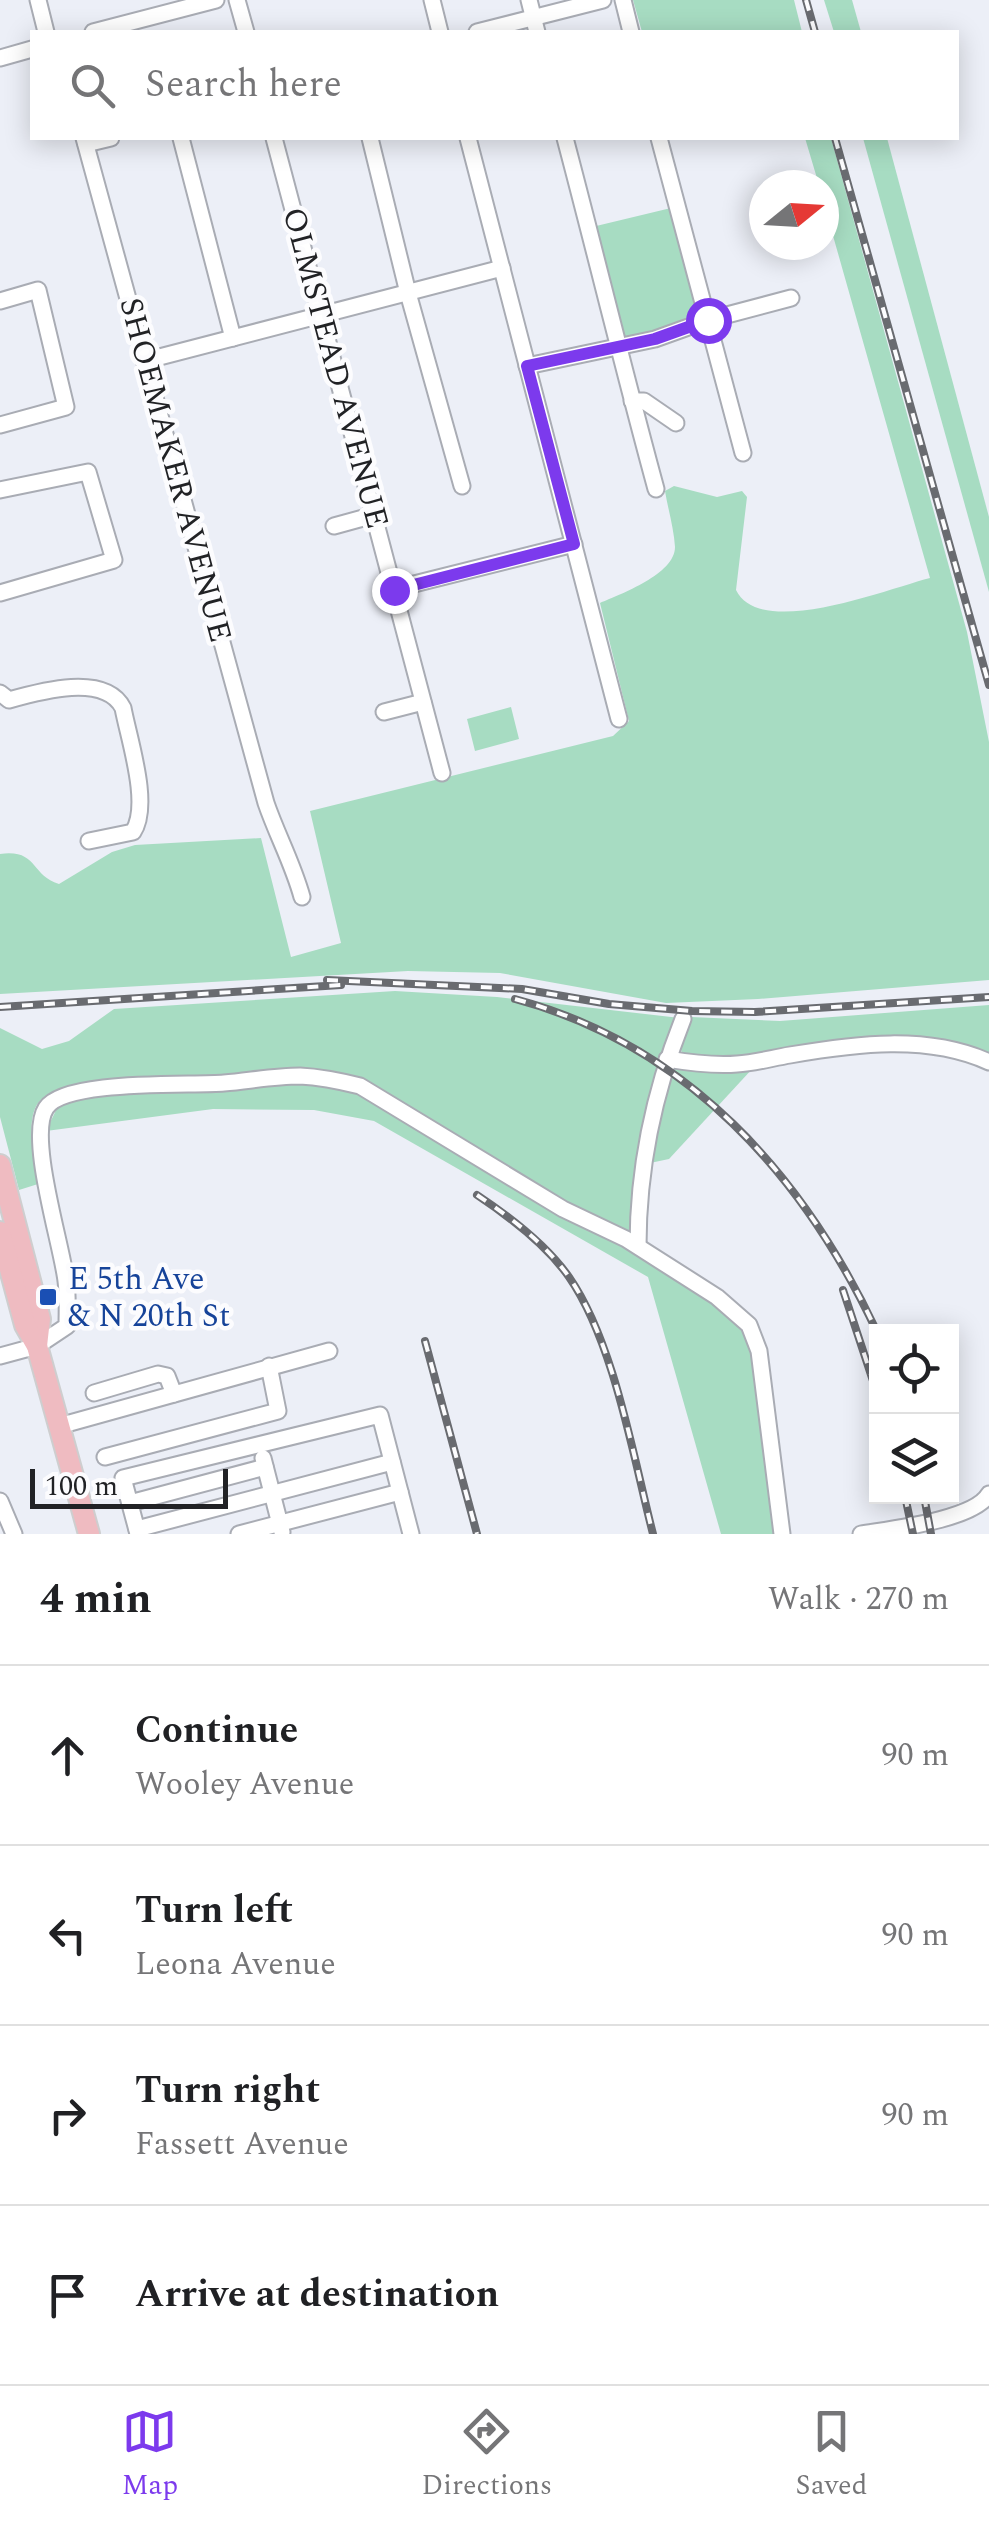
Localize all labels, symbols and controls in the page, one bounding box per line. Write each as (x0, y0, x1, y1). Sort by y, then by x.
search box (30, 30, 959, 140)
text: Search here (145, 56, 342, 114)
icon: search (65, 58, 120, 113)
north arrow (749, 170, 839, 260)
street label: OLMSTEAD AVENUE (269, 202, 401, 534)
street label: SHOEMAKER AVENUE (105, 292, 245, 648)
route start (686, 298, 732, 344)
route end (372, 568, 418, 614)
place label: E 5th Ave & N 20th St (68, 1255, 230, 1341)
marker: E 5th Ave & N 20th St (37, 1286, 59, 1308)
map controls (869, 1324, 959, 1504)
button: locate (869, 1324, 959, 1414)
button: layers (869, 1414, 959, 1504)
scale bar (30, 1464, 228, 1508)
text: 100 m (45, 1465, 118, 1508)
text: 4 min (40, 1568, 152, 1631)
text: Walk · 270 m (768, 1575, 949, 1624)
text: Continue (135, 1702, 298, 1760)
icon: ahead (40, 1728, 95, 1783)
text: 90 m (881, 1731, 949, 1780)
text: Wooley Avenue (135, 1760, 354, 1809)
text: Turn left (135, 1882, 293, 1940)
icon: left (40, 1908, 95, 1963)
text: 90 m (881, 1911, 949, 1960)
text: Leona Avenue (135, 1940, 336, 1989)
text: Turn right (135, 2062, 320, 2120)
icon: right (40, 2088, 95, 2143)
text: 90 m (881, 2091, 949, 2140)
text: Fassett Avenue (135, 2120, 349, 2169)
text: Arrive at destination (135, 2266, 499, 2324)
icon: arrive (40, 2268, 95, 2323)
tab: Map (122, 2404, 178, 2507)
tab: Directions (421, 2404, 552, 2507)
tab: Saved (796, 2404, 867, 2507)

